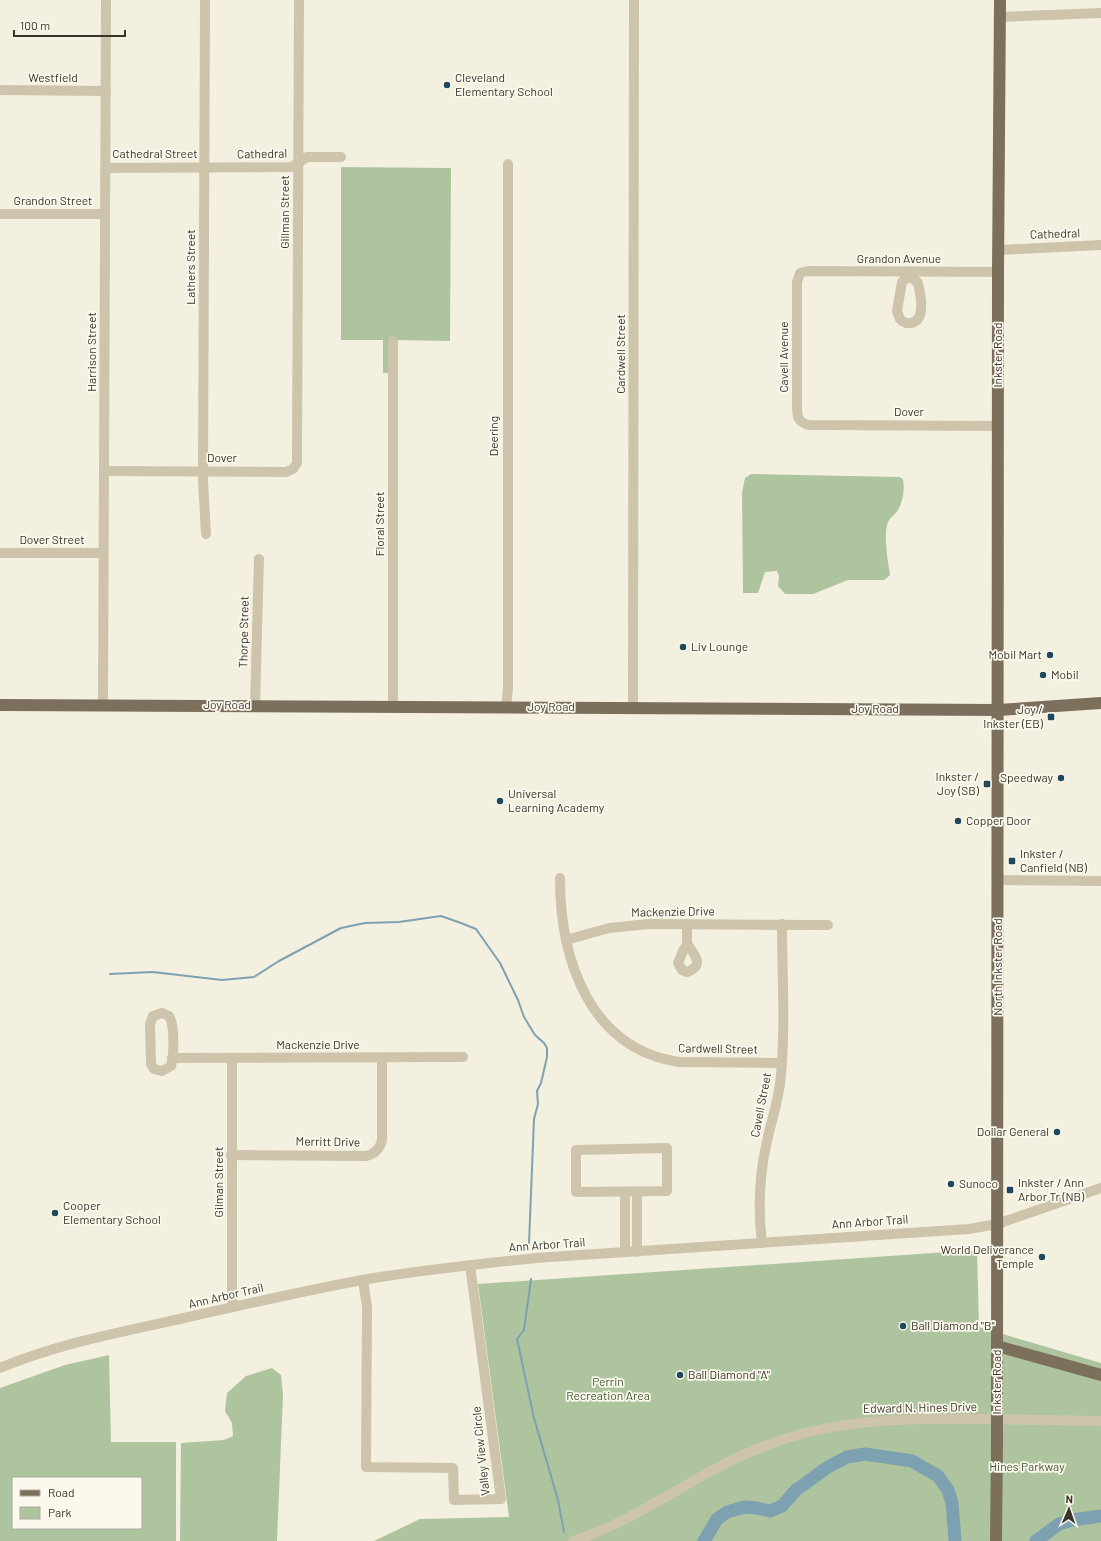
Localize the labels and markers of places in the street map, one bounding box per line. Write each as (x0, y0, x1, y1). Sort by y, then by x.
place label: Cleveland Elementary School (455, 70, 553, 98)
marker: Cleveland Elementary School (442, 80, 452, 90)
place label: Liv Lounge (691, 639, 748, 653)
marker: Liv Lounge (678, 642, 688, 652)
place label: Mobil Mart (988, 647, 1042, 661)
marker: Mobil Mart (1045, 650, 1055, 660)
place label: Mobil (1051, 667, 1079, 681)
marker: Mobil (1038, 670, 1048, 680)
place label: Joy / Inkster (EB) (983, 702, 1044, 730)
marker: Joy / Inkster (EB) (1046, 712, 1056, 722)
place label: Inkster / Joy (SB) (936, 769, 980, 797)
place label: Speedway (1000, 770, 1053, 784)
marker: Speedway (1056, 773, 1066, 783)
marker: Inkster / Joy (SB) (982, 779, 992, 789)
place label: Universal Learning Academy (508, 786, 605, 814)
marker: Universal Learning Academy (495, 796, 505, 806)
place label: Copper Door (966, 813, 1032, 827)
marker: Copper Door (953, 816, 963, 826)
place label: Inkster / Canfield (NB) (1020, 846, 1088, 874)
marker: Inkster / Canfield (NB) (1007, 856, 1017, 866)
place label: Dollar General (977, 1124, 1049, 1138)
marker: Dollar General (1052, 1127, 1062, 1137)
place label: Inkster / Ann Arbor Tr (NB) (1018, 1175, 1085, 1203)
place label: Sunoco (959, 1176, 998, 1190)
marker: Sunoco (946, 1179, 956, 1189)
marker: Inkster / Ann Arbor Tr (NB) (1005, 1185, 1015, 1195)
place label: Cooper Elementary School (63, 1198, 161, 1226)
marker: Cooper Elementary School (50, 1208, 60, 1218)
place label: World Deliverance Temple (940, 1242, 1034, 1270)
marker: World Deliverance Temple (1037, 1252, 1047, 1262)
place label: Ball Diamond "B" (911, 1318, 995, 1332)
marker: Ball Diamond "B" (898, 1321, 908, 1331)
place label: Ball Diamond "A" (688, 1367, 770, 1381)
marker: Ball Diamond "A" (675, 1370, 685, 1380)

